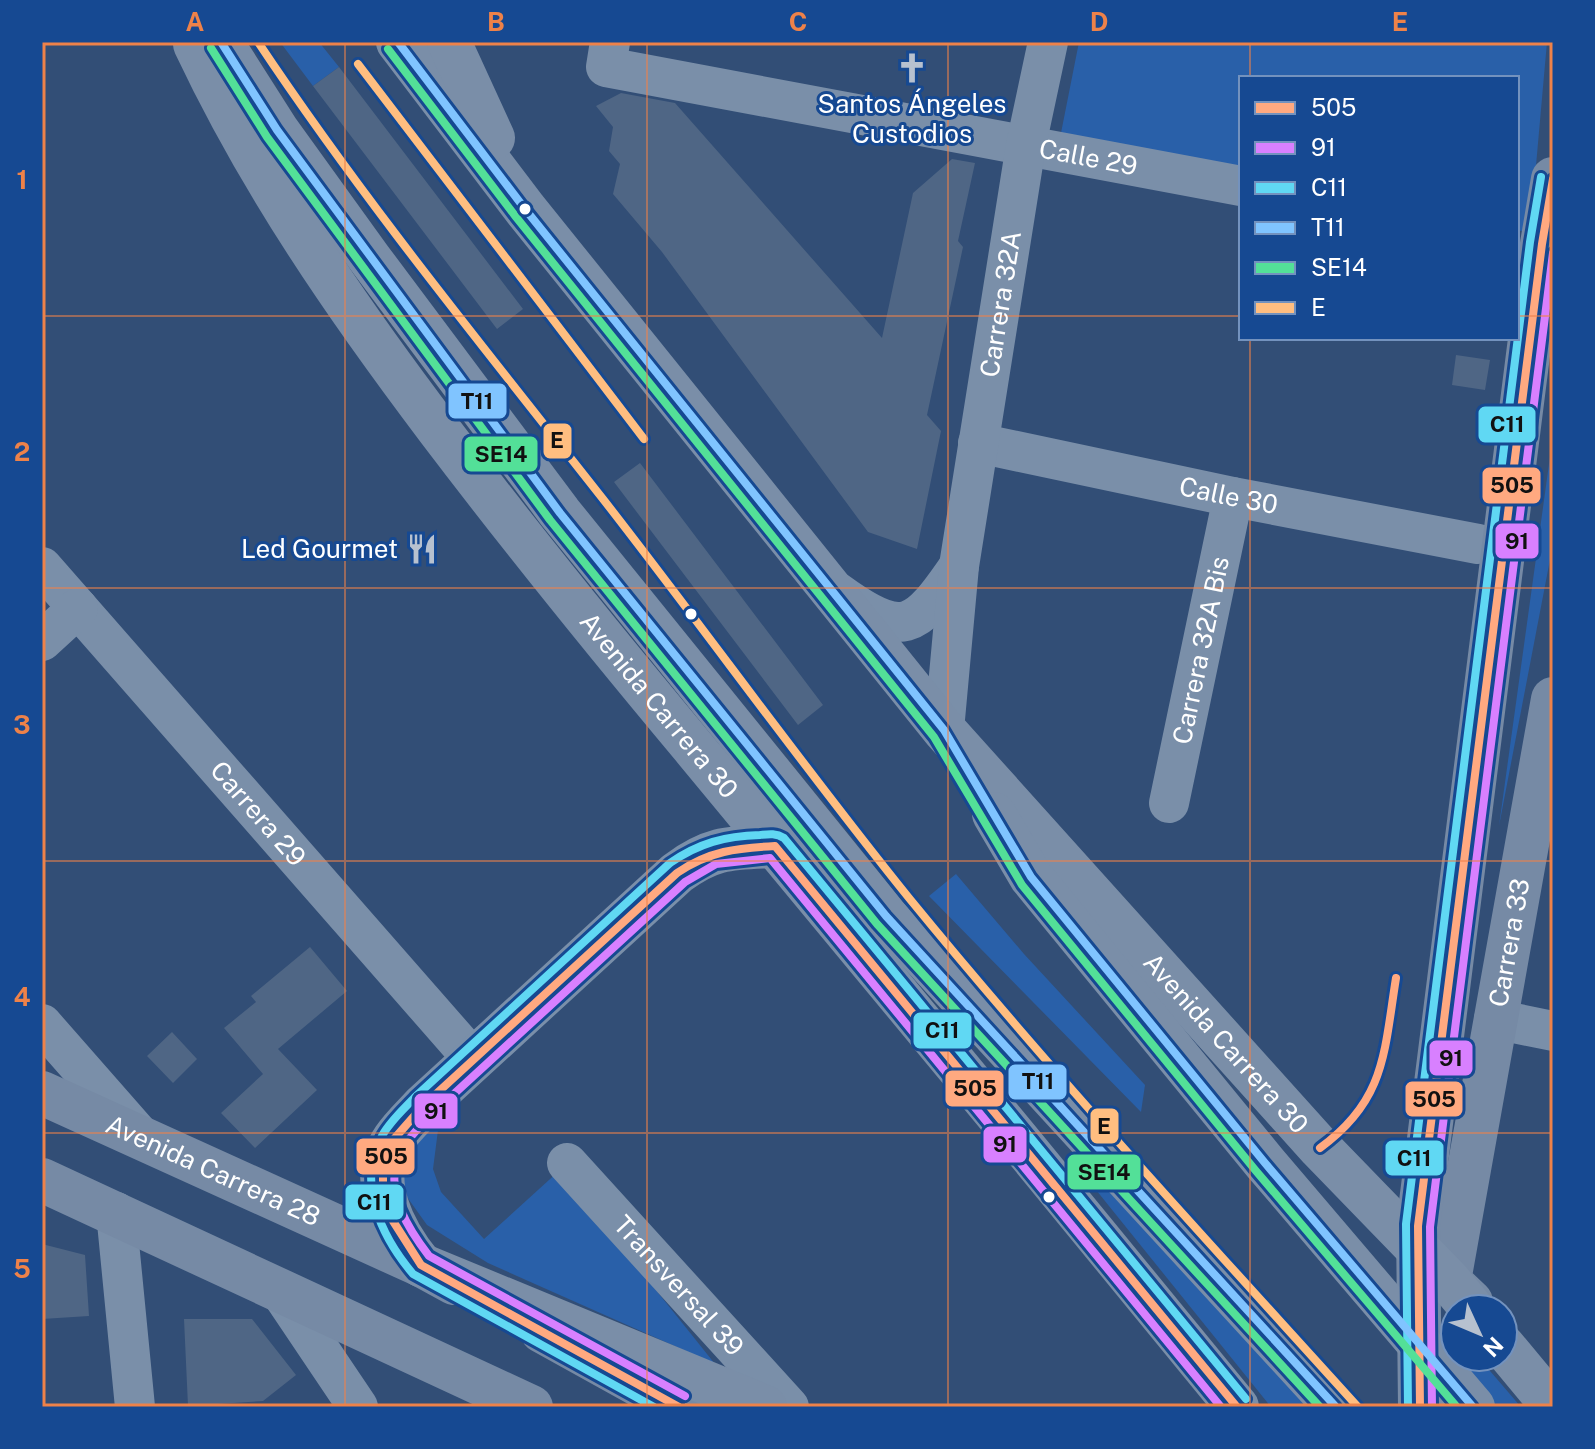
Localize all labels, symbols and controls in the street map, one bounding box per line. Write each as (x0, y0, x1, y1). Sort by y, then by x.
text: A (186, 6, 205, 37)
text: B (487, 6, 505, 37)
text: C (789, 6, 807, 37)
text: D (1090, 6, 1108, 37)
text: E (1392, 6, 1408, 37)
church icon: Santos Ángeles Custodios (895, 51, 929, 85)
legend (1239, 76, 1519, 340)
place label: Santos Ángeles Custodios (818, 88, 1006, 149)
text: 505 (1311, 93, 1356, 121)
street label: Calle 29 (1037, 132, 1140, 181)
text: 91 (1311, 133, 1336, 161)
text: 1 (16, 164, 28, 195)
text: C11 (1311, 173, 1347, 201)
unlabelled marker (517, 201, 533, 217)
text: T11 (1311, 213, 1345, 241)
street label: Carrera 32A (973, 228, 1027, 379)
text: SE14 (1311, 253, 1367, 281)
text: E (1311, 293, 1326, 321)
line badge: T11 (447, 382, 508, 420)
text: T11 (461, 388, 493, 414)
line badge: C11 (1477, 405, 1537, 444)
text: C11 (1490, 411, 1524, 437)
line badge: E (542, 422, 573, 460)
text: E (550, 427, 564, 453)
line badge: SE14 (463, 435, 539, 473)
text: 2 (14, 436, 30, 467)
text: SE14 (475, 441, 528, 467)
line badge: 505 (1481, 466, 1542, 505)
street label: Calle 30 (1176, 470, 1280, 520)
text: 505 (1490, 472, 1534, 498)
line badge: 91 (1494, 522, 1540, 560)
text: 91 (1505, 528, 1529, 554)
restaurant icon: Led Gourmet (405, 532, 439, 566)
place label: Led Gourmet (241, 533, 398, 564)
street label: Carrera 32A Bis (1166, 553, 1235, 747)
street label: Avenida Carrera 30 (574, 606, 745, 804)
unlabelled marker (683, 606, 699, 622)
text: 3 (13, 709, 31, 740)
street label: Carrera 29 (204, 755, 313, 872)
street label: Carrera 33 (1482, 876, 1536, 1009)
street label: Avenida Carrera 30 (1137, 947, 1315, 1140)
text: 4 (13, 981, 31, 1012)
line badge: C11 (912, 1011, 973, 1050)
text: C11 (925, 1017, 959, 1043)
line badge: 91 (1428, 1039, 1474, 1077)
text: 91 (1439, 1045, 1463, 1071)
line badge: T11 (1007, 1063, 1068, 1101)
text: T11 (1022, 1068, 1054, 1094)
line badge: 505 (944, 1069, 1005, 1108)
text: 505 (953, 1075, 997, 1101)
line badge: 505 (1404, 1080, 1464, 1118)
text: 505 (1412, 1086, 1456, 1112)
line badge: 91 (413, 1092, 459, 1130)
text: 91 (424, 1098, 448, 1124)
line badge: E (1089, 1107, 1120, 1145)
street label: Avenida Carrera 28 (101, 1108, 325, 1232)
text: E (1097, 1113, 1111, 1139)
line badge: 91 (982, 1125, 1028, 1164)
text: 91 (993, 1131, 1017, 1157)
line badge: 505 (355, 1137, 416, 1176)
line badge: C11 (1384, 1139, 1445, 1177)
text: 505 (364, 1143, 408, 1169)
text: C11 (1397, 1145, 1431, 1171)
line badge: SE14 (1066, 1153, 1142, 1191)
text: SE14 (1078, 1159, 1131, 1185)
line badge: C11 (344, 1183, 405, 1221)
text: C11 (357, 1189, 391, 1215)
unlabelled marker (1041, 1189, 1057, 1205)
street label: Transversal 39 (608, 1209, 751, 1362)
text: 5 (13, 1253, 31, 1284)
north arrow (1439, 1293, 1519, 1373)
text: N (1478, 1332, 1509, 1362)

